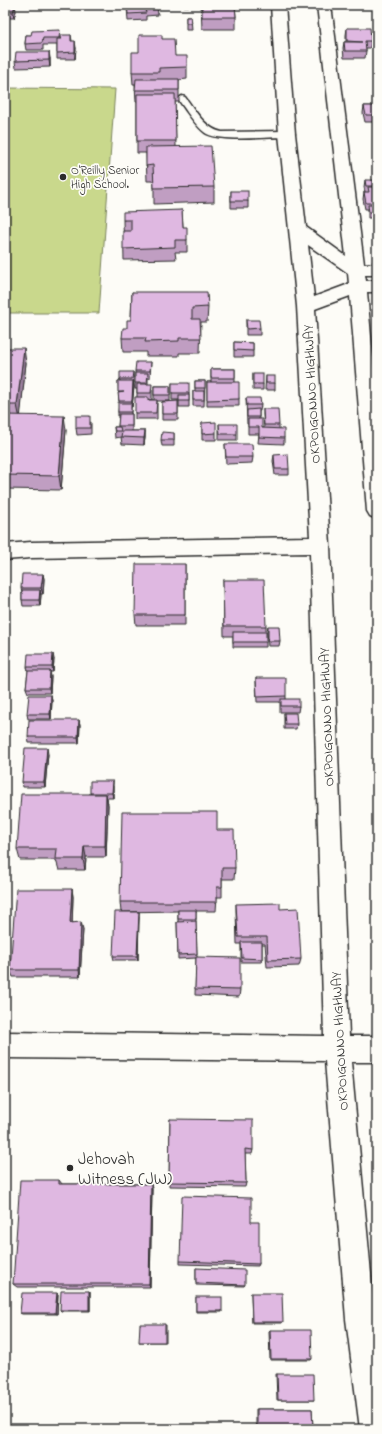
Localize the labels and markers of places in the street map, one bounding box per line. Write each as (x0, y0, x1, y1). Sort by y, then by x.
place label: O'Reilly Senior High School. (71, 162, 139, 195)
marker: O'Reilly Senior High School. (58, 172, 68, 182)
place label: Jehovah Witness (JW) (78, 1147, 172, 1192)
marker: Jehovah Witness (JW) (65, 1163, 75, 1173)

